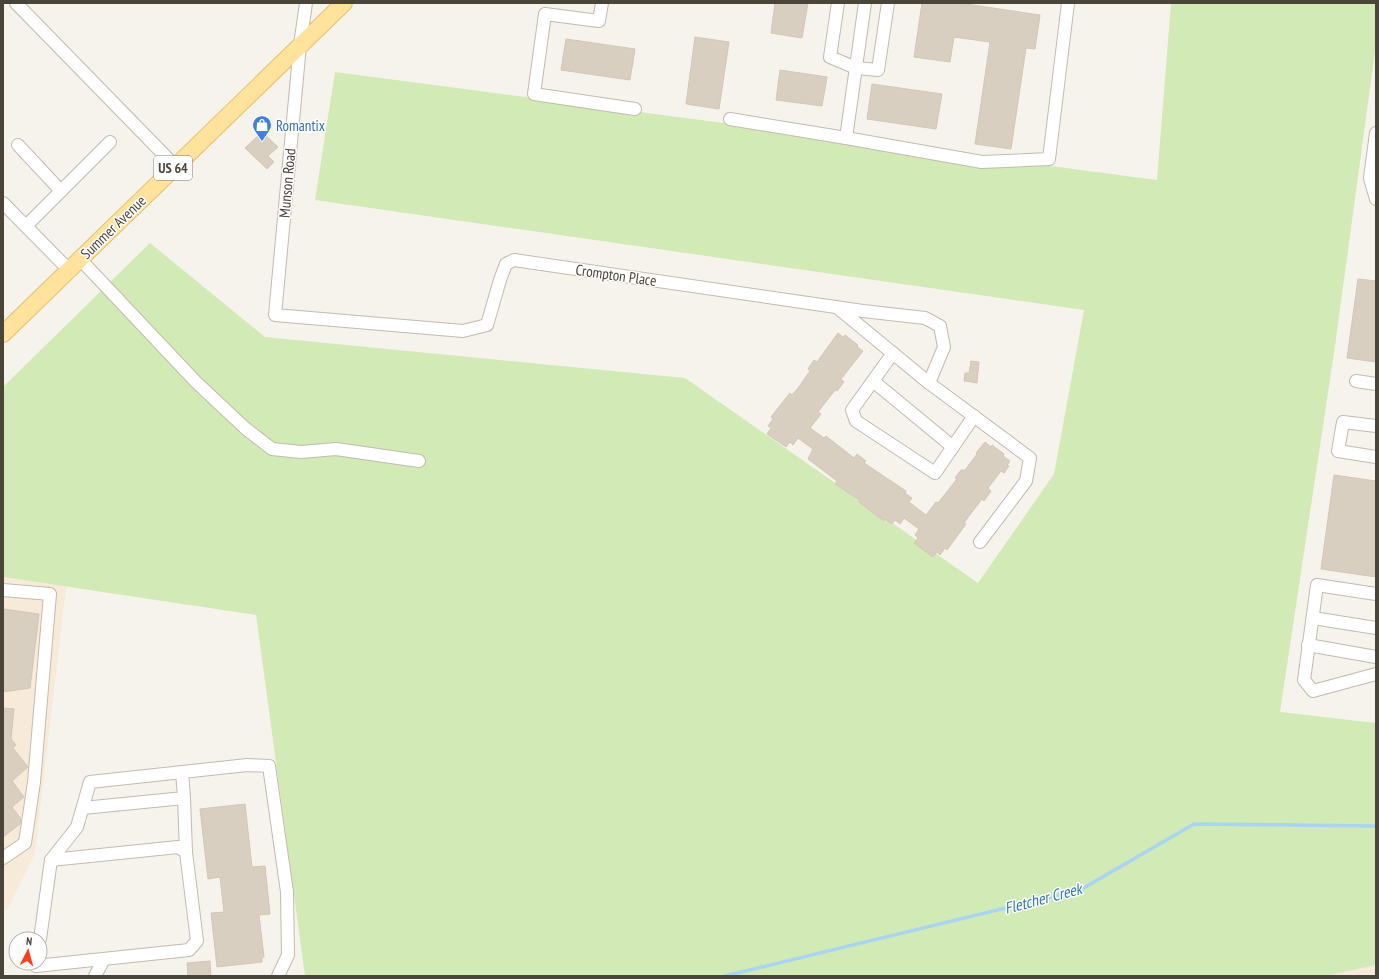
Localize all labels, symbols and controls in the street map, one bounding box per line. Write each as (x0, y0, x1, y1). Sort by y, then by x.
shop icon: Romantix (251, 114, 273, 142)
place label: Romantix (276, 116, 325, 135)
street label: Munson Road (275, 148, 299, 218)
road number: US 64 (154, 156, 192, 180)
street label: Summer Avenue (76, 191, 150, 263)
street label: Crompton Place (574, 260, 658, 290)
water label: Fletcher Creek (1002, 878, 1086, 918)
north arrow (8, 931, 48, 971)
text: N (25, 934, 33, 948)

